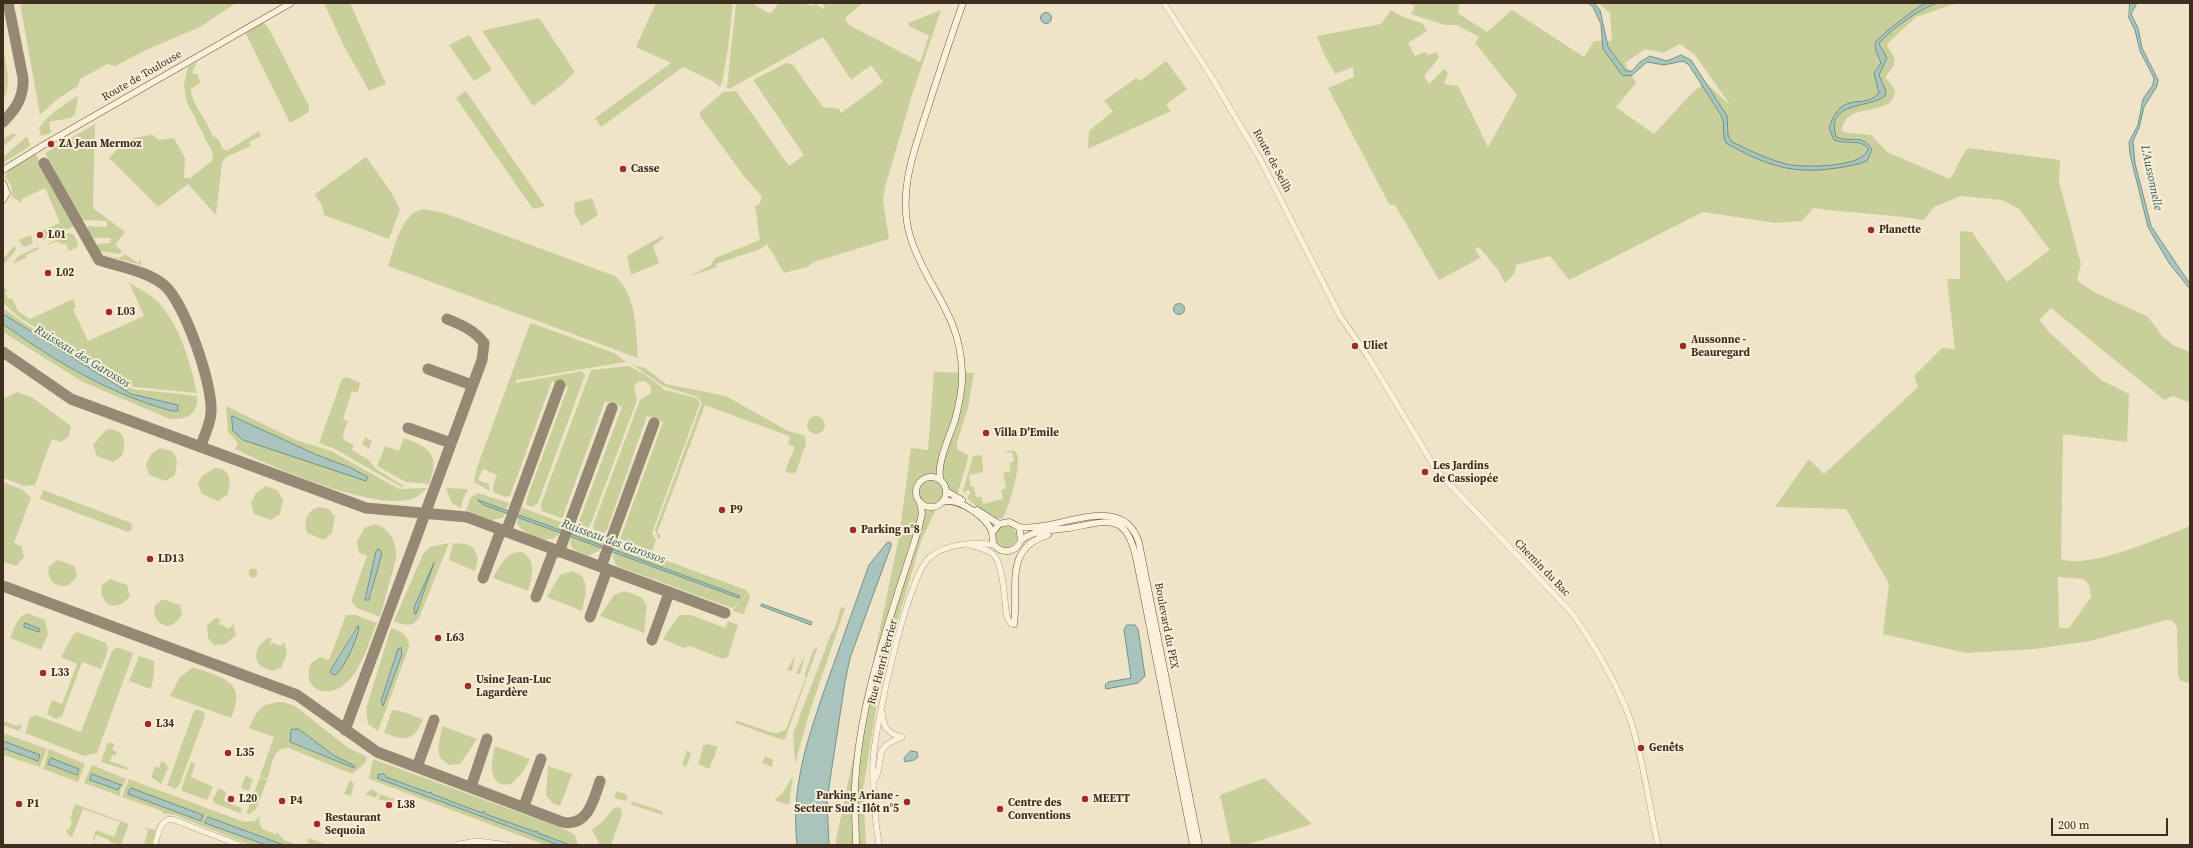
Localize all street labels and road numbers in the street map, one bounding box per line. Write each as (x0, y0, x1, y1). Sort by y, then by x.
street label: Route de Toulouse (100, 48, 184, 104)
street label: Route de Seilh (1250, 127, 1294, 195)
street label: Chemin du Bac (1511, 537, 1573, 599)
street label: Boulevard du PEX (1151, 582, 1181, 670)
street label: Rue Henri Perrier (865, 618, 901, 706)

